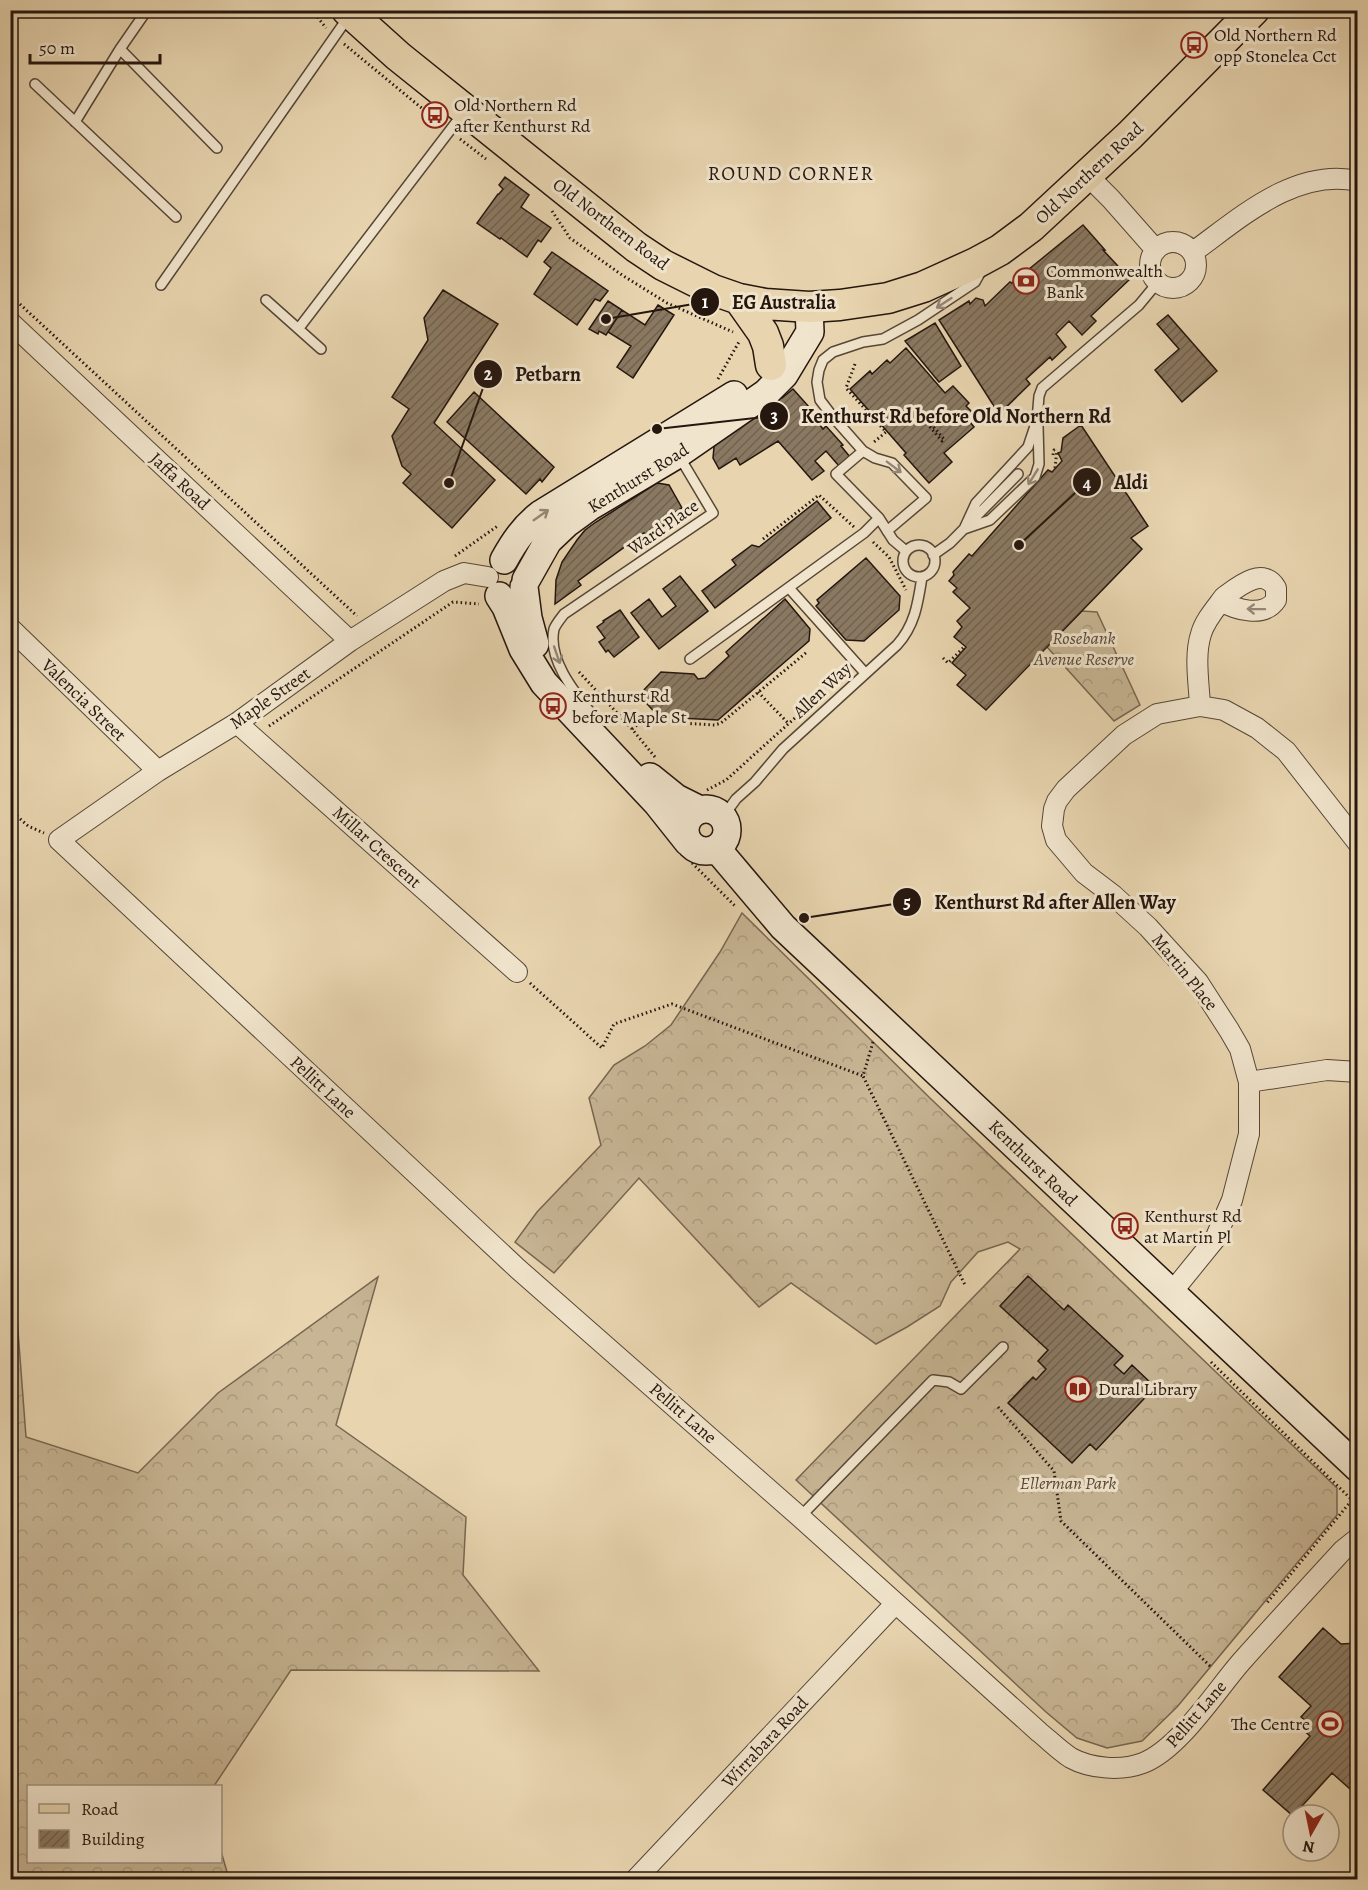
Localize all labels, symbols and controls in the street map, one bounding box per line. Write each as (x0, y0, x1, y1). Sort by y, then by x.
place label: Old Northern Rd opp Stonelea Cct (1214, 23, 1337, 68)
scale bar (30, 27, 160, 65)
bus stop icon: Old Northern Rd opp Stonelea Cct (1179, 30, 1209, 60)
text: 50 m (39, 36, 75, 60)
place label: Old Northern Rd after Kenthurst Rd (454, 93, 591, 138)
bus stop icon: Old Northern Rd after Kenthurst Rd (420, 100, 450, 130)
street label: Old Northern Road (1030, 116, 1149, 229)
district label: ROUND CORNER (708, 160, 874, 187)
street label: Old Northern Road (548, 172, 674, 276)
place label: Commonwealth Bank (1046, 259, 1163, 304)
bank icon: Commonwealth Bank (1011, 266, 1041, 296)
callout: EG Australia (690, 283, 848, 321)
text: EG Australia (732, 289, 837, 316)
text: 1 (702, 290, 709, 314)
one-way arrow (936, 297, 953, 309)
callout: Petbarn (473, 355, 593, 393)
text: Petbarn (515, 361, 581, 388)
text: 2 (484, 362, 493, 386)
callout: Kenthurst Rd before Old Northern Rd (759, 397, 1123, 435)
text: Kenthurst Rd before Old Northern Rd (801, 403, 1111, 430)
text: 3 (770, 404, 778, 428)
street label: Kenthurst Road (583, 437, 693, 519)
street label: Jaffa Road (145, 447, 216, 515)
one-way arrow (886, 460, 902, 473)
callout: Aldi (1072, 463, 1160, 501)
one-way arrow (1027, 468, 1039, 485)
text: Aldi (1113, 469, 1148, 496)
text: 4 (1083, 471, 1092, 495)
street label: Ward Place (622, 494, 703, 561)
one-way arrow (532, 509, 548, 521)
one-way arrow (1247, 604, 1266, 615)
park label: Rosebank Avenue Reserve (1033, 626, 1134, 671)
one-way arrow (552, 645, 563, 664)
street label: Valencia Street (36, 653, 132, 747)
street label: Allen Way (787, 656, 857, 724)
street label: Maple Street (225, 661, 315, 735)
place label: Kenthurst Rd before Maple St (572, 684, 687, 729)
bus stop icon: Kenthurst Rd before Maple St (538, 691, 568, 721)
street label: Millar Crescent (327, 801, 427, 893)
callout: Kenthurst Rd after Allen Way (892, 883, 1188, 921)
text: Kenthurst Rd after Allen Way (934, 889, 1177, 916)
text: 5 (903, 890, 911, 914)
street label: Martin Place (1146, 928, 1224, 1016)
street label: Pellitt Lane (285, 1050, 361, 1124)
street label: Kenthurst Road (983, 1114, 1083, 1212)
place label: Kenthurst Rd at Martin Pl (1144, 1204, 1242, 1249)
bus stop icon: Kenthurst Rd at Martin Pl (1110, 1211, 1140, 1241)
library icon: Dural Library (1063, 1374, 1093, 1404)
street label: Pellitt Lane (644, 1377, 722, 1449)
place label: Dural Library (1098, 1377, 1198, 1401)
park label: Ellerman Park (1020, 1471, 1116, 1495)
street label: Pellitt Lane (1160, 1675, 1232, 1753)
street label: Wirrabara Road (716, 1691, 814, 1794)
sports icon: The Centre (1315, 1709, 1345, 1739)
place label: The Centre (1231, 1712, 1310, 1736)
legend (27, 1785, 222, 1863)
text: Road (81, 1797, 119, 1821)
north arrow (1281, 1803, 1341, 1863)
text: Building (81, 1827, 145, 1851)
text: N (1301, 1835, 1316, 1859)

